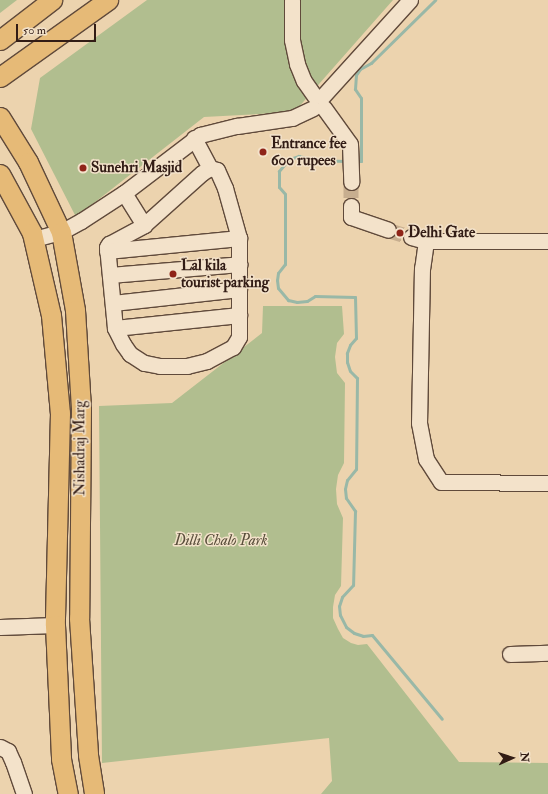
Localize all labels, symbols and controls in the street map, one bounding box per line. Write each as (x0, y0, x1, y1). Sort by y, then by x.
scale bar (18, 16, 98, 42)
text: 50 m (23, 23, 46, 38)
place label: Entrance fee 600 rupees (271, 134, 347, 169)
marker: Entrance fee 600 rupees (258, 147, 268, 157)
place label: Sunehri Masjid (91, 159, 182, 177)
marker: Sunehri Masjid (78, 163, 88, 173)
place label: Delhi Gate (408, 224, 475, 242)
marker: Delhi Gate (395, 228, 405, 238)
place label: Lal kila tourist parking (181, 256, 269, 291)
marker: Lal kila tourist parking (168, 269, 178, 279)
street label: Nishadraj Marg (71, 400, 89, 496)
park label: Dilli Chalo Park (175, 532, 267, 550)
north arrow (492, 738, 532, 778)
text: N (518, 752, 531, 763)

